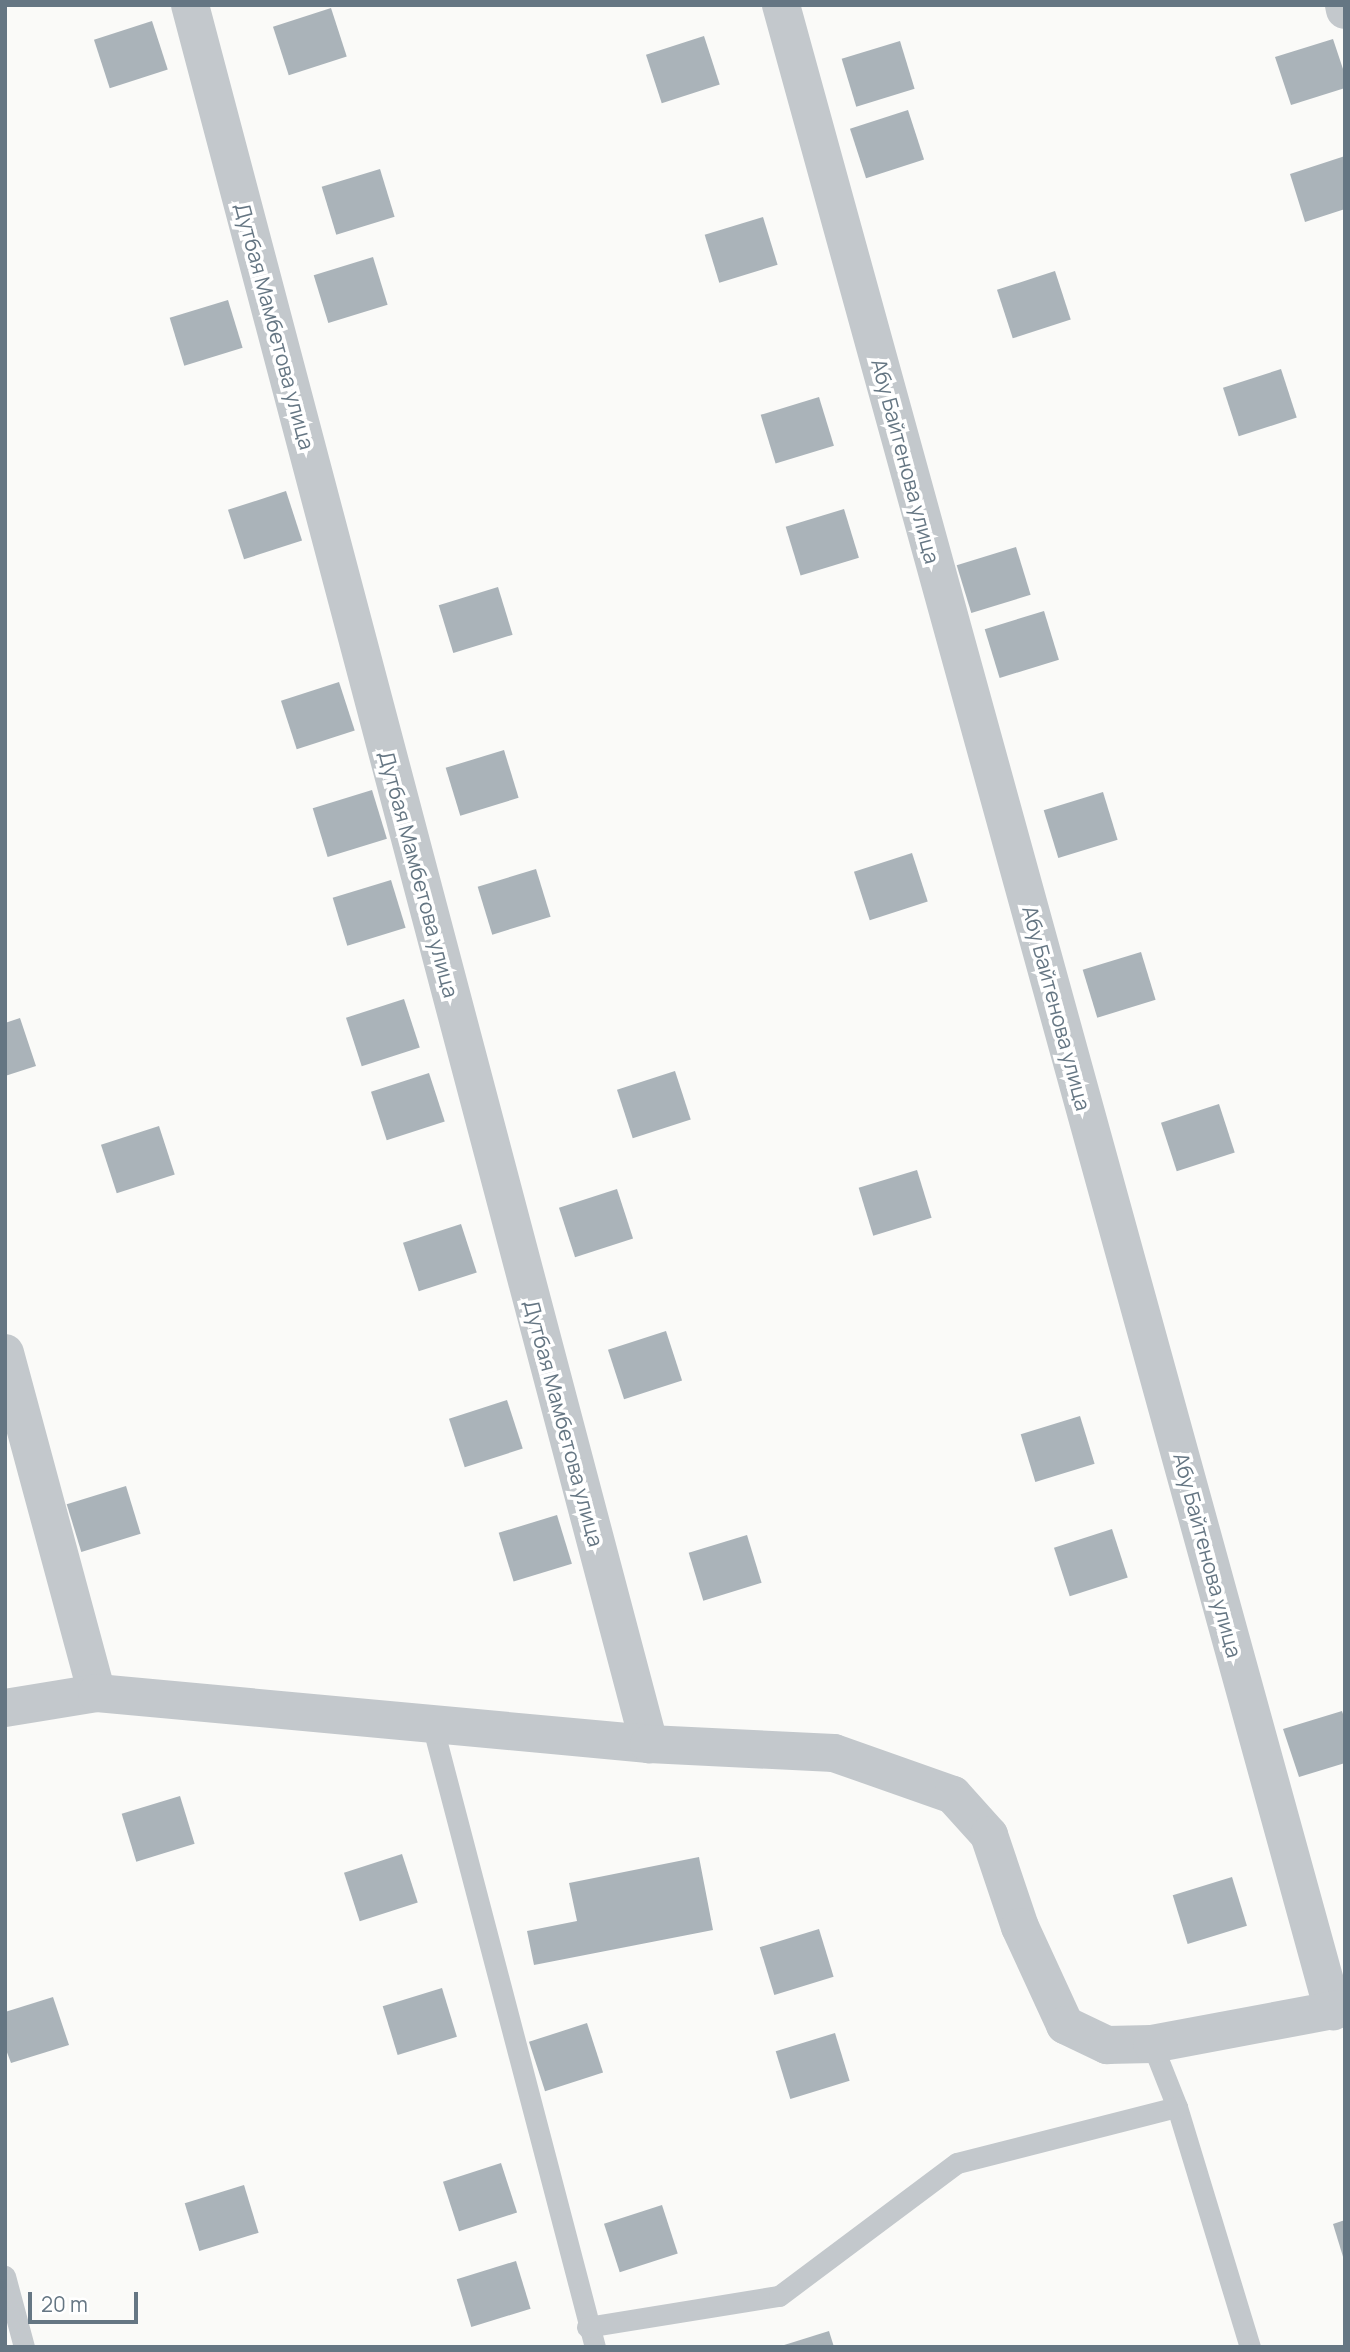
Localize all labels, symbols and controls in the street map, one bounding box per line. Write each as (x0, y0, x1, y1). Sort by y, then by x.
street label: Дутбая Мамбетова улица (230, 200, 320, 452)
street label: Абу Байтенова улица (867, 356, 945, 566)
street label: Дутбая Мамбетова улица (374, 748, 464, 1000)
street label: Абу Байтенова улица (1018, 903, 1096, 1113)
street label: Дутбая Мамбетова улица (519, 1297, 609, 1549)
street label: Абу Байтенова улица (1169, 1450, 1247, 1660)
scale bar (32, 2278, 142, 2322)
text: 20 m (41, 2290, 88, 2318)

